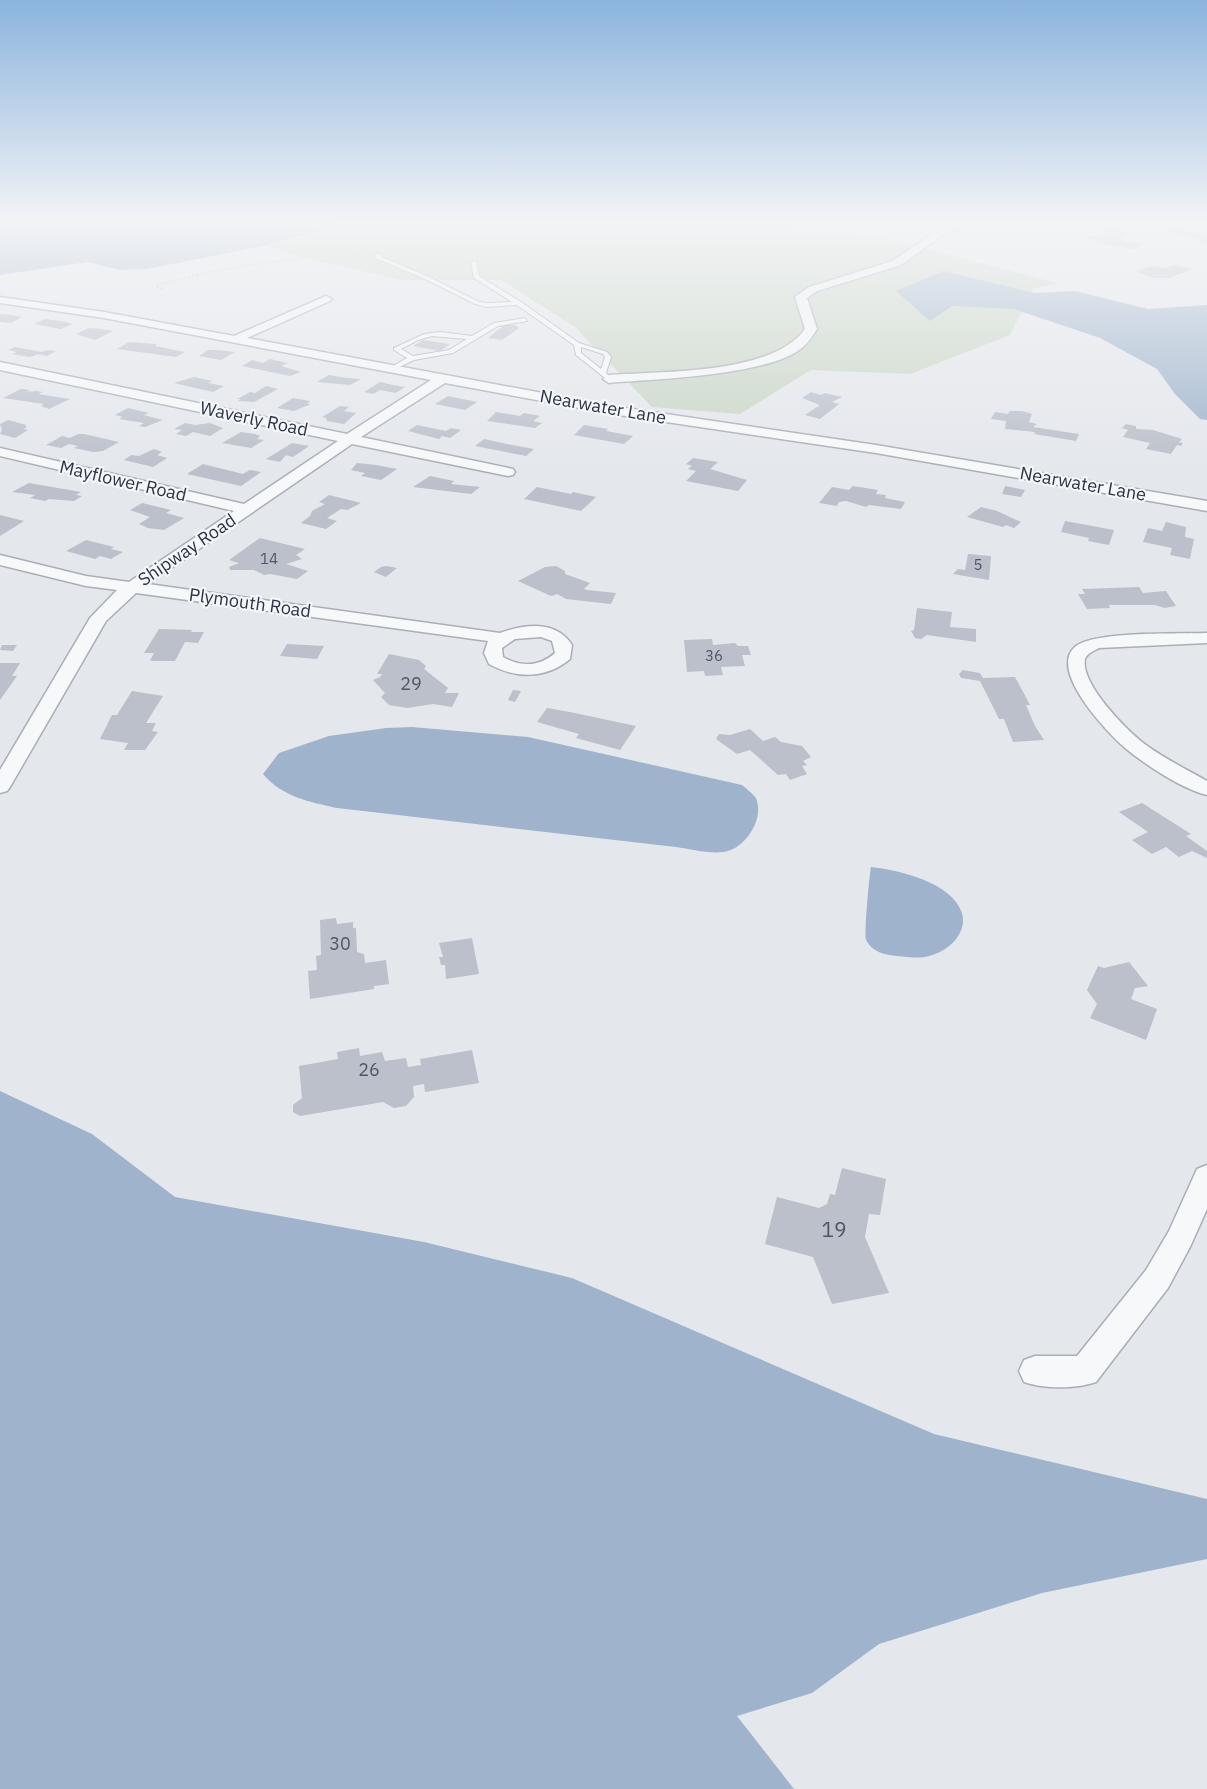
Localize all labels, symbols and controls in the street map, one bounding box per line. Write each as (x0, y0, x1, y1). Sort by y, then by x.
street label: Nearwater Lane (538, 384, 668, 429)
street label: Waverly Road (198, 396, 310, 441)
street label: Mayflower Road (57, 455, 189, 506)
street label: Nearwater Lane (1018, 461, 1148, 506)
street label: Shipway Road (133, 508, 240, 591)
house number: 14 (260, 549, 278, 568)
house number: 5 (973, 555, 983, 574)
street label: Plymouth Road (188, 583, 312, 622)
house number: 36 (705, 646, 723, 665)
house number: 29 (400, 672, 422, 695)
house number: 30 (329, 932, 351, 955)
house number: 26 (358, 1058, 380, 1081)
house number: 19 (821, 1215, 847, 1243)

